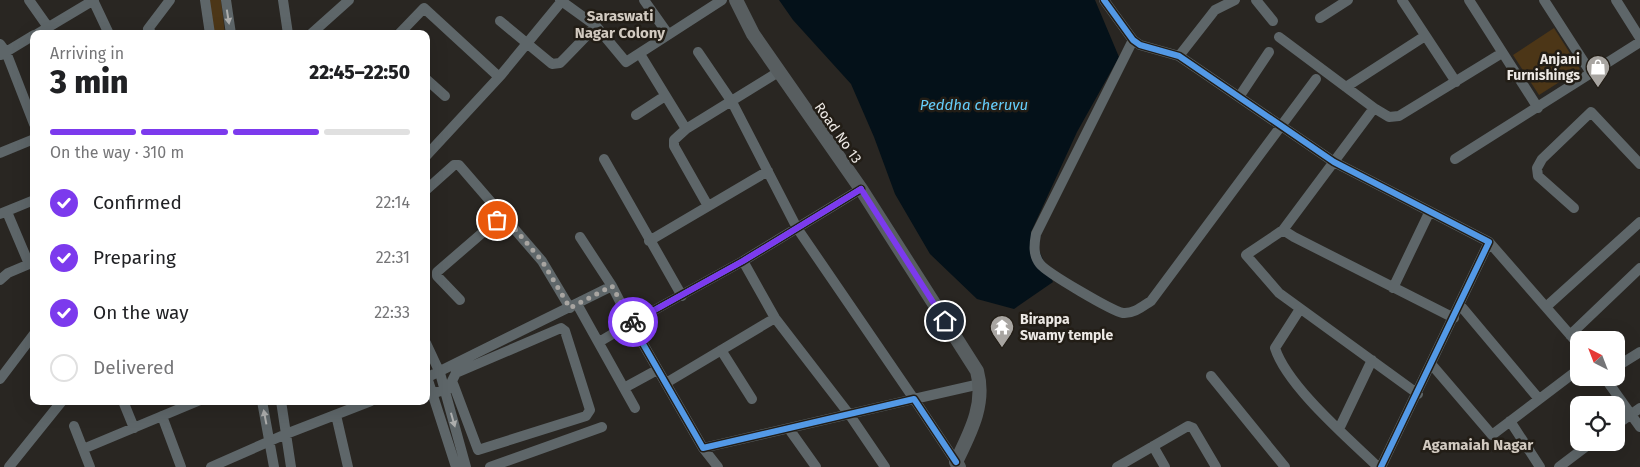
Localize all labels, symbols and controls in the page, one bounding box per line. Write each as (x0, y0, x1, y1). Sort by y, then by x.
district label: Saraswati Nagar Colony (575, 7, 665, 42)
one-way arrow (225, 9, 233, 25)
text: Arriving in (50, 44, 124, 63)
place label: Anjani Furnishings (1507, 51, 1580, 84)
shop icon: Anjani Furnishings (1585, 54, 1611, 88)
text: 22:45–22:50 (309, 61, 410, 84)
text: 3 min (50, 63, 128, 101)
water label: Peddha cheruvu (920, 96, 1028, 114)
street label: Road No 13 (811, 99, 865, 167)
text: On the way · 310 m (50, 143, 184, 162)
icon: check (50, 189, 78, 217)
text: Confirmed (93, 191, 182, 214)
text: 22:14 (376, 193, 410, 212)
pin (476, 199, 518, 241)
icon: bag (483, 206, 511, 234)
icon: check (50, 244, 78, 272)
text: Preparing (93, 246, 176, 269)
text: 22:31 (376, 248, 410, 267)
courier (608, 297, 658, 347)
icon: check (50, 299, 78, 327)
pin (924, 300, 966, 342)
text: On the way (93, 301, 189, 324)
text: 22:33 (374, 303, 410, 322)
icon: home (931, 307, 959, 335)
icon: bike (619, 308, 647, 336)
place label: Birappa Swamy temple (1020, 311, 1113, 344)
temple icon: Birappa Swamy temple (989, 314, 1015, 348)
north arrow (1570, 331, 1625, 386)
map controls (1570, 331, 1625, 451)
text: Delivered (93, 356, 175, 379)
button: locate (1570, 396, 1625, 451)
one-way arrow (261, 408, 269, 424)
one-way arrow (449, 412, 457, 427)
district label: Agamaiah Nagar (1422, 436, 1534, 454)

